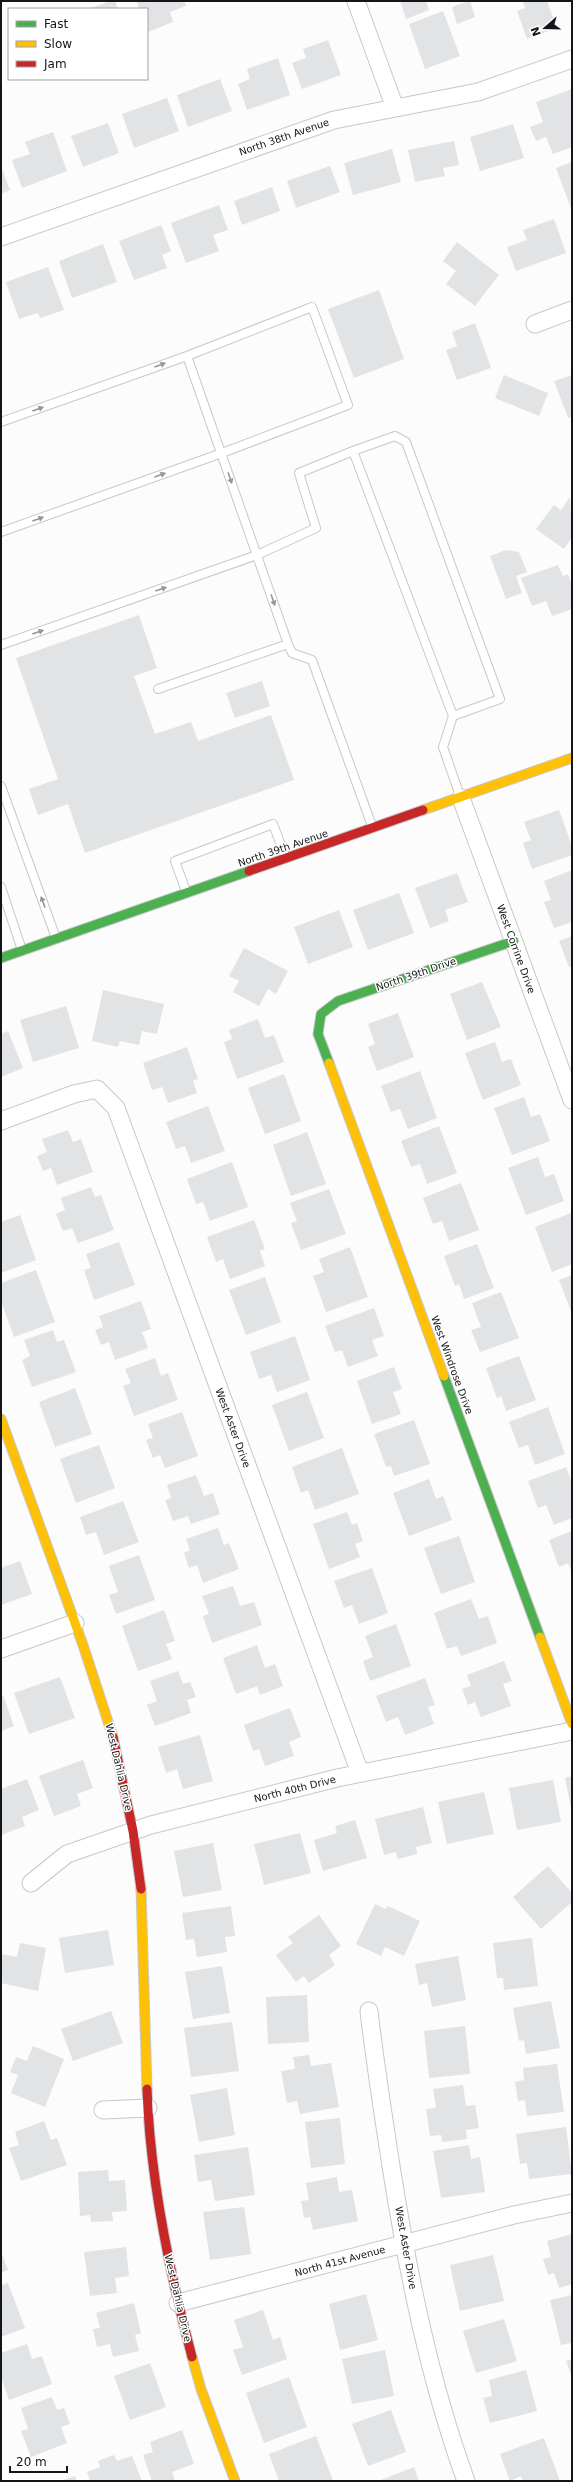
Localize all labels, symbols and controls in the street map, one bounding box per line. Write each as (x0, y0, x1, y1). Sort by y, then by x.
legend (8, 8, 148, 80)
north arrow (525, 8, 565, 48)
text: Fast (44, 17, 68, 31)
text: N (528, 25, 544, 38)
text: Slow (44, 37, 72, 51)
text: Jam (43, 57, 67, 71)
street label: North 38th Avenue (238, 116, 330, 158)
one-way arrow (155, 362, 167, 368)
one-way arrow (32, 406, 44, 412)
one-way arrow (155, 472, 167, 478)
one-way arrow (227, 472, 233, 484)
one-way arrow (32, 515, 44, 521)
one-way arrow (155, 586, 167, 592)
one-way arrow (270, 595, 276, 607)
one-way arrow (32, 629, 44, 635)
street label: North 39th Avenue (237, 827, 329, 869)
one-way arrow (39, 896, 45, 908)
street label: West Corrine Drive (495, 903, 537, 995)
street label: North 39th Drive (375, 955, 457, 993)
street label: West Windrose Drive (429, 1314, 475, 1416)
street label: West Aster Drive (213, 1387, 253, 1469)
street label: West Dahlia Drive (104, 1722, 134, 1812)
street label: North 40th Drive (253, 1774, 337, 1804)
street label: West Aster Drive (393, 2206, 419, 2290)
street label: North 41st Avenue (293, 2244, 387, 2278)
street label: West Dahlia Drive (163, 2253, 193, 2343)
scale bar (10, 2448, 67, 2474)
text: 20 m (16, 2455, 47, 2469)

